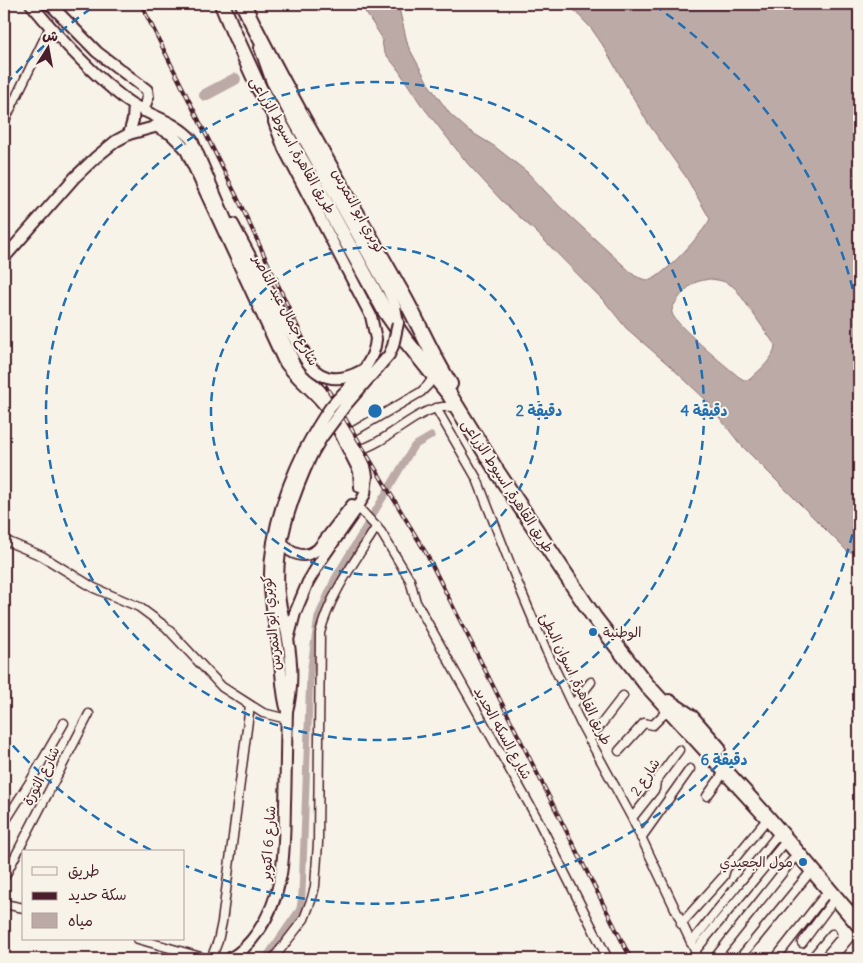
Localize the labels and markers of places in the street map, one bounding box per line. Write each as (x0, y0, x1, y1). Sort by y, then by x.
centre of rings (366, 402, 384, 420)
place label: الوطنية (603, 623, 641, 641)
marker: الوطنية (587, 626, 599, 638)
place label: مول الجعيدي (719, 853, 793, 873)
marker: مول الجعيدي (797, 856, 809, 868)

